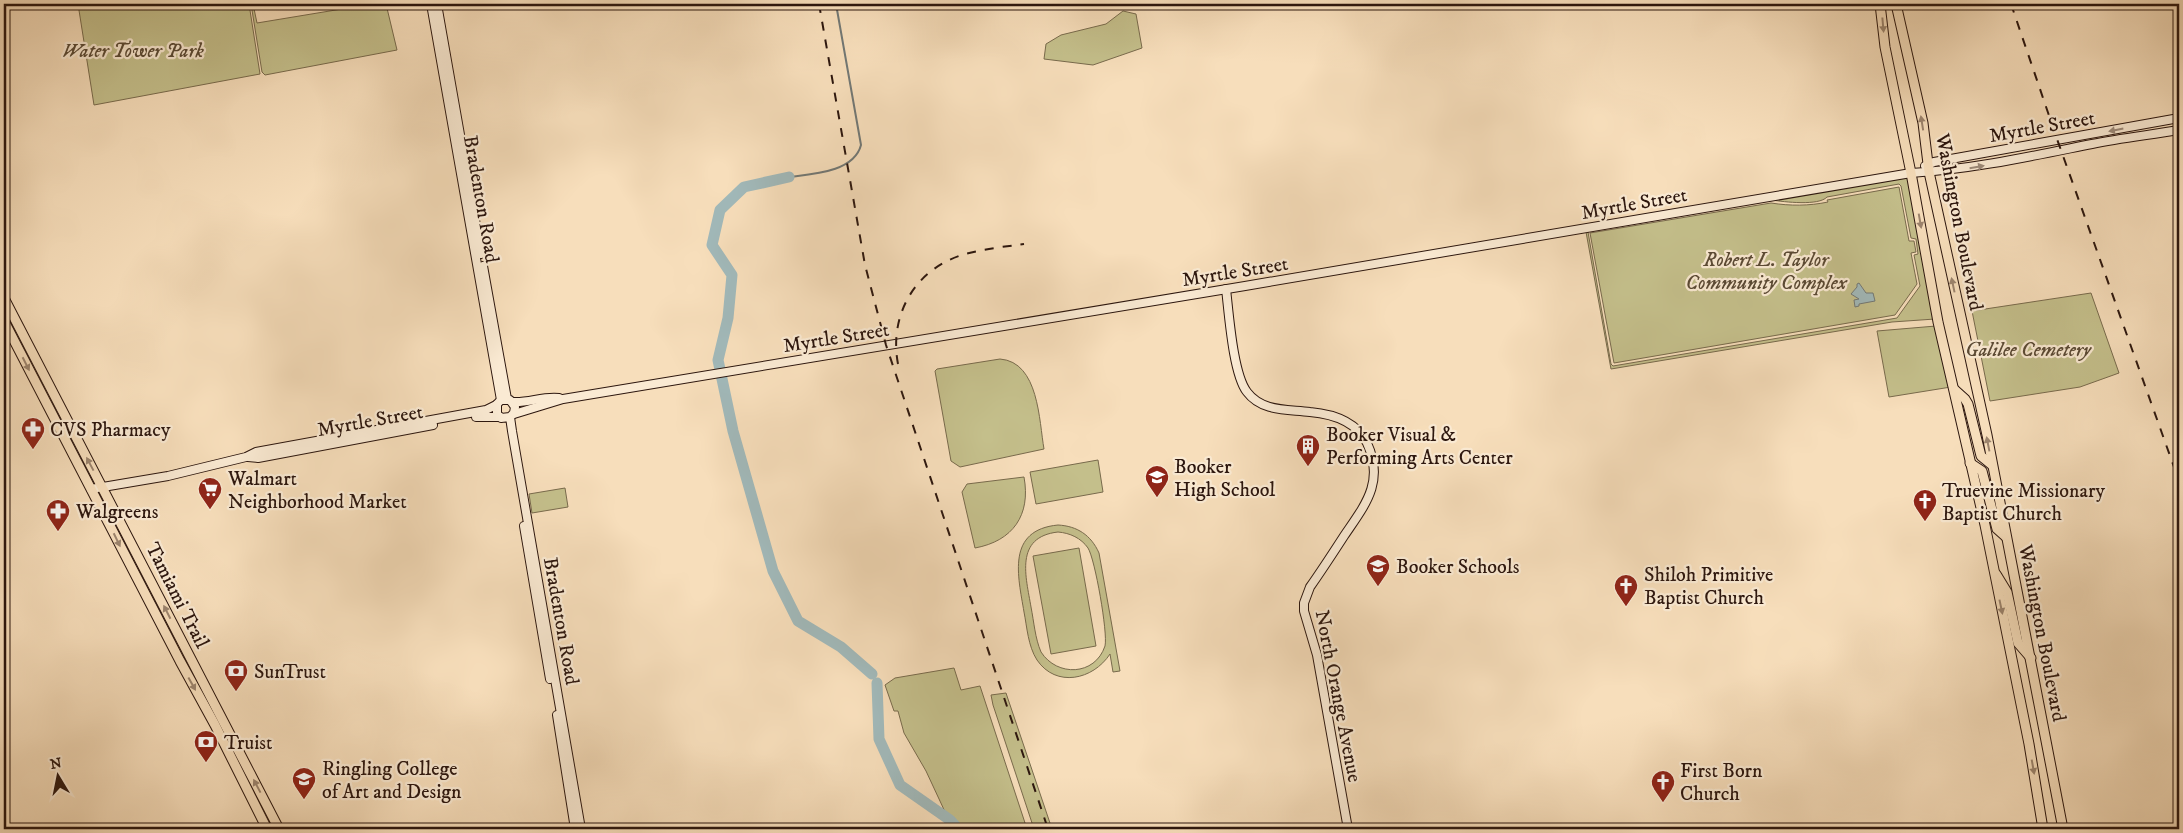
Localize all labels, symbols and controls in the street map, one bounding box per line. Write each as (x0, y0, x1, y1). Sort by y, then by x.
one-way arrow (1879, 17, 1887, 33)
park label: Water Tower Park (62, 39, 205, 64)
street label: Myrtle Street (1987, 106, 2097, 149)
one-way arrow (1918, 115, 1926, 131)
one-way arrow (2109, 126, 2124, 134)
street label: Washington Boulevard (1929, 131, 1988, 313)
street label: Bradenton Road (457, 133, 504, 265)
one-way arrow (1969, 162, 1985, 170)
street label: Myrtle Street (1579, 183, 1689, 226)
one-way arrow (1917, 213, 1925, 229)
park label: Robert L. Taylor Community Complex (1685, 248, 1848, 296)
street label: Myrtle Street (1180, 252, 1290, 293)
one-way arrow (1949, 277, 1957, 293)
street label: Myrtle Street (781, 318, 891, 359)
park label: Galilee Cemetery (1965, 338, 2092, 363)
one-way arrow (22, 357, 30, 372)
street label: Myrtle Street (315, 400, 425, 443)
pharmacy icon: CVS Pharmacy (20, 416, 46, 450)
place label: CVS Pharmacy (50, 418, 171, 443)
place label: Booker Visual & Performing Arts Center (1326, 423, 1513, 471)
building icon: Booker Visual & Performing Arts Center (1295, 433, 1321, 467)
one-way arrow (1984, 436, 1992, 452)
place label: Booker High School (1174, 455, 1275, 503)
one-way arrow (86, 457, 94, 471)
school or university icon: Booker High School (1144, 464, 1170, 498)
place label: Walmart Neighborhood Market (227, 467, 407, 515)
supermarket icon: Walmart Neighborhood Market (197, 476, 223, 510)
place label: Truevine Missionary Baptist Church (1942, 479, 2105, 527)
church icon: Truevine Missionary Baptist Church (1912, 488, 1938, 522)
pharmacy icon: Walgreens (45, 498, 71, 532)
place label: Walgreens (75, 500, 159, 525)
one-way arrow (113, 533, 121, 547)
street label: Tamiami Trail (139, 539, 214, 653)
street label: Washington Boulevard (2012, 542, 2071, 724)
school or university icon: Booker Schools (1365, 553, 1391, 587)
street label: Bradenton Road (537, 555, 584, 687)
place label: Booker Schools (1396, 555, 1520, 580)
place label: Shiloh Primitive Baptist Church (1644, 563, 1773, 611)
church icon: Shiloh Primitive Baptist Church (1613, 573, 1639, 607)
one-way arrow (1998, 600, 2006, 616)
one-way arrow (163, 605, 171, 620)
street label: North Orange Avenue (1309, 608, 1366, 784)
bank icon: SunTrust (223, 658, 249, 692)
place label: SunTrust (254, 660, 326, 685)
one-way arrow (188, 677, 197, 690)
bank icon: Truist (193, 729, 219, 763)
place label: Truist (224, 731, 272, 756)
north arrow (32, 750, 82, 800)
text: N (49, 754, 64, 774)
place label: Ringling College of Art and Design (322, 757, 462, 805)
place label: First Born Church (1680, 759, 1763, 807)
one-way arrow (2029, 759, 2037, 775)
school or university icon: Ringling College of Art and Design (291, 766, 317, 800)
church icon: First Born Church (1650, 769, 1676, 803)
one-way arrow (252, 779, 261, 793)

